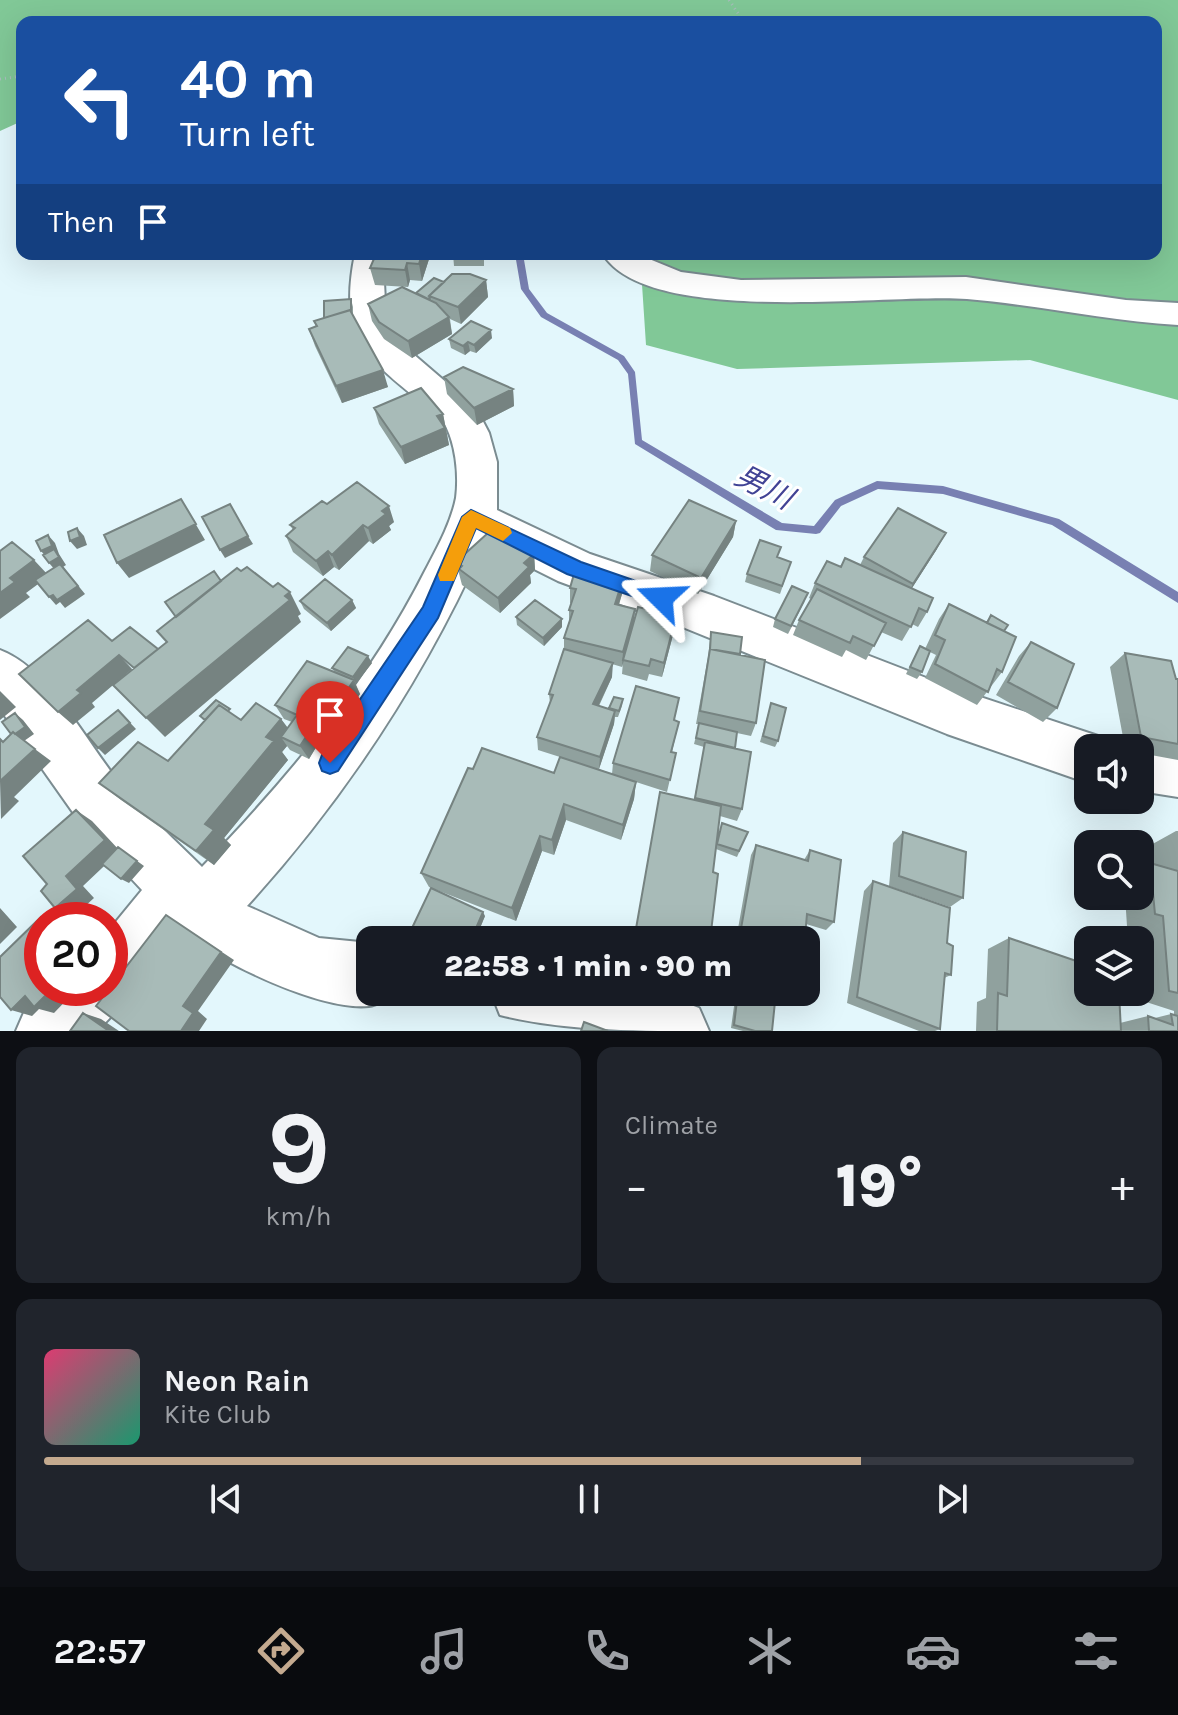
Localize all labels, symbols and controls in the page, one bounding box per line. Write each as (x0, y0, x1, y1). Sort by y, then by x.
text: 40 m (180, 46, 316, 111)
icon: left (48, 48, 152, 152)
text: Turn left (180, 113, 315, 155)
icon: arrive (131, 200, 175, 244)
text: Then (48, 204, 115, 240)
water label: 男川 (729, 457, 802, 518)
position arrow (619, 556, 703, 640)
pin (296, 681, 364, 763)
icon: arrive (308, 693, 352, 737)
map controls (1074, 734, 1154, 1006)
button: sound (1074, 734, 1154, 814)
button: search (1074, 830, 1154, 910)
speed limit sign: 20 (24, 902, 128, 1006)
button: layers (1074, 926, 1154, 1006)
text: 22:58 · 1 min · 90 m (444, 948, 732, 984)
text: 9 (267, 1088, 330, 1209)
text: Climate (625, 1110, 718, 1141)
text: 19° (836, 1151, 923, 1221)
text: − (625, 1161, 648, 1212)
text: + (1111, 1161, 1134, 1212)
text: km/h (266, 1201, 331, 1232)
text: Neon Rain (164, 1363, 310, 1399)
text: Kite Club (164, 1399, 271, 1430)
icon: previous (204, 1477, 248, 1521)
icon: pause (567, 1477, 611, 1521)
icon: next (930, 1477, 974, 1521)
icon: directions (253, 1623, 309, 1679)
icon: music (416, 1623, 472, 1679)
icon: phone (579, 1623, 635, 1679)
icon: climate (742, 1623, 798, 1679)
icon: car (905, 1623, 961, 1679)
icon: filters (1068, 1623, 1124, 1679)
text: 22:57 (54, 1630, 146, 1672)

